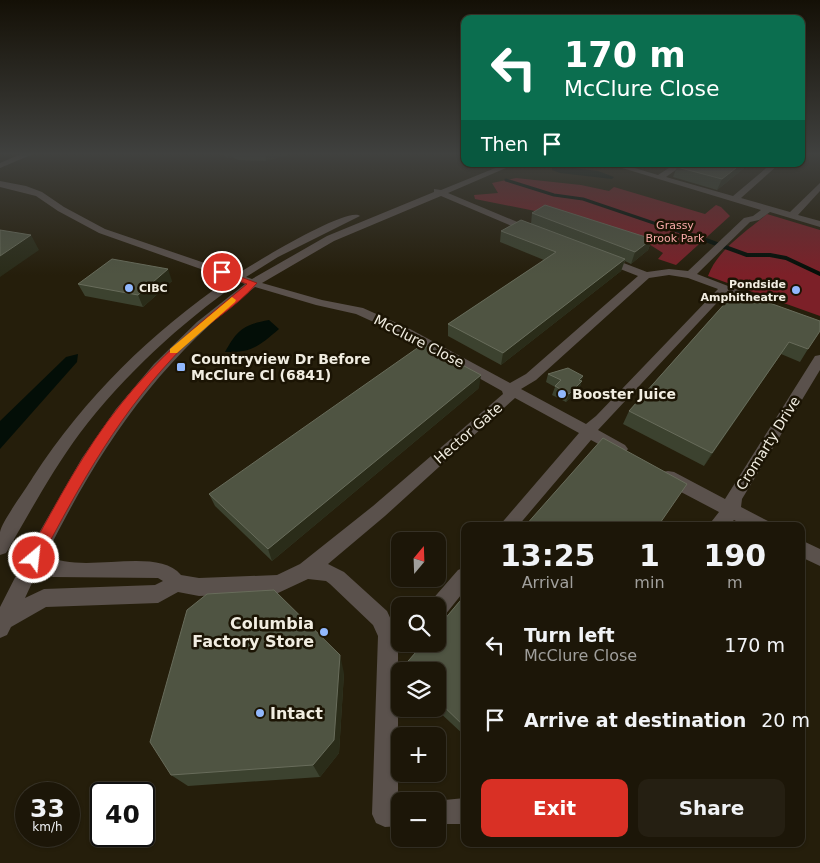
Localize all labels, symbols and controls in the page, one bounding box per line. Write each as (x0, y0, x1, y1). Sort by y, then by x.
icon: left (481, 35, 546, 100)
text: 170 m (564, 35, 686, 75)
text: McClure Close (564, 76, 720, 101)
icon: arrive (538, 130, 566, 158)
text: Then (481, 133, 528, 155)
park label: Grassy Brook Park (646, 219, 705, 245)
pin (201, 251, 243, 293)
icon: arrive (208, 258, 236, 286)
place label: Pondside Amphitheatre (700, 278, 786, 304)
marker: CIBC (123, 282, 135, 294)
place label: CIBC (139, 282, 168, 295)
marker: Pondside Amphitheatre (790, 284, 802, 296)
street label: McClure Close (371, 311, 467, 371)
place label: Countryview Dr Before McClure Cl (6841) (191, 351, 370, 383)
marker: Countryview Dr Before McClure Cl (6841) (175, 361, 187, 373)
place label: Booster Juice (572, 386, 676, 402)
marker: Booster Juice (556, 388, 568, 400)
street label: Cromarty Drive (733, 393, 803, 493)
street label: Hector Gate (431, 399, 505, 467)
position arrow (7, 531, 59, 583)
north arrow (391, 532, 446, 588)
map controls (391, 532, 446, 847)
text: 13:25 (500, 538, 595, 573)
text: 1 (639, 538, 660, 573)
text: 190 (703, 538, 766, 573)
text: Arrival (522, 573, 574, 592)
text: min (634, 573, 665, 592)
text: m (727, 573, 743, 592)
button: search (391, 597, 446, 652)
place label: Columbia Factory Store (192, 614, 314, 651)
text: Turn left (524, 624, 615, 646)
marker: Columbia Factory Store (318, 626, 330, 638)
icon: left (481, 631, 509, 659)
text: 170 m (724, 634, 785, 656)
text: McClure Close (524, 646, 637, 665)
button: layers (391, 662, 446, 717)
place label: Intact (270, 704, 323, 723)
icon: arrive (481, 706, 509, 734)
marker: Intact (254, 707, 266, 719)
text: Arrive at destination (524, 709, 746, 731)
text: 20 m (761, 709, 810, 731)
button: + (391, 727, 446, 782)
button: Exit (481, 779, 628, 837)
button: Share (638, 779, 785, 837)
speed limit sign: 40 (90, 782, 155, 847)
button: − (391, 792, 446, 847)
text: 33 (30, 794, 65, 823)
text: km/h (32, 820, 63, 834)

